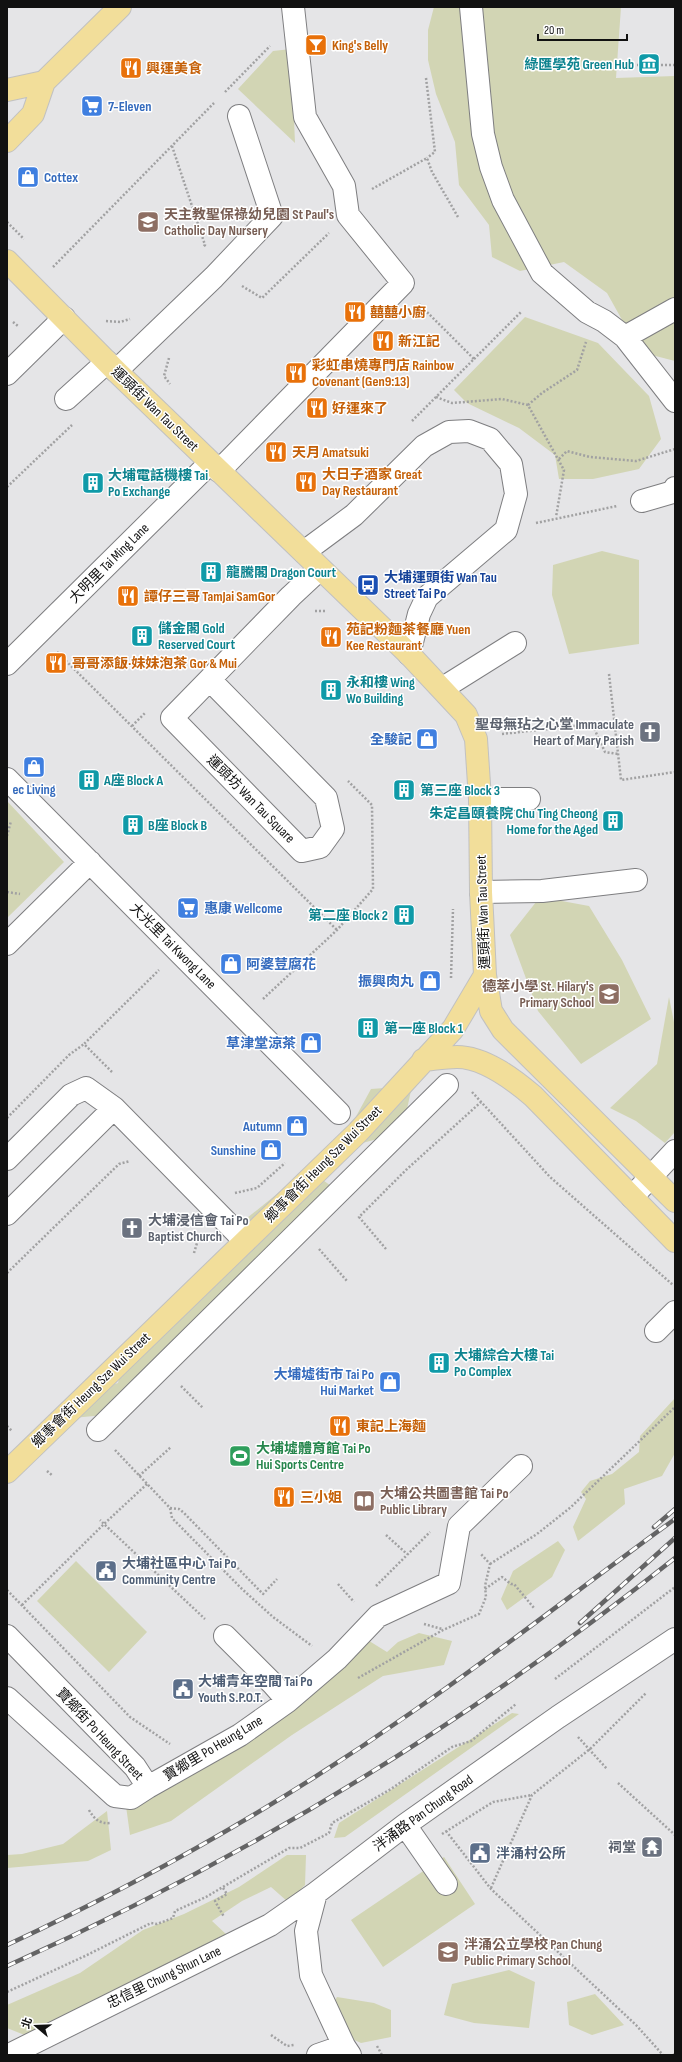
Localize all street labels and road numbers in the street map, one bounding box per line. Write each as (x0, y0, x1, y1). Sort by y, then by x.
street label: 運頭街 Wan Tau Street (108, 363, 202, 455)
street label: 大明里 Tai Ming Lane (65, 519, 153, 607)
street label: 運頭坊 Wan Tau Square (204, 752, 298, 846)
street label: 運頭街 Wan Tau Street (473, 855, 493, 969)
street label: 大光里 Tai Kwong Lane (126, 899, 220, 993)
street label: 鄉事會街 Heung Sze Wui Street (261, 1102, 385, 1226)
street label: 鄉事會街 Heung Sze Wui Street (28, 1329, 154, 1451)
street label: 寶鄉街 Po Heung Street (53, 1684, 147, 1784)
street label: 寶鄉里 Po Heung Lane (160, 1712, 266, 1784)
street label: 泮涌路 Pan Chung Road (370, 1771, 476, 1855)
street label: 忠信里 Chung Shun Lane (104, 1942, 224, 2012)

